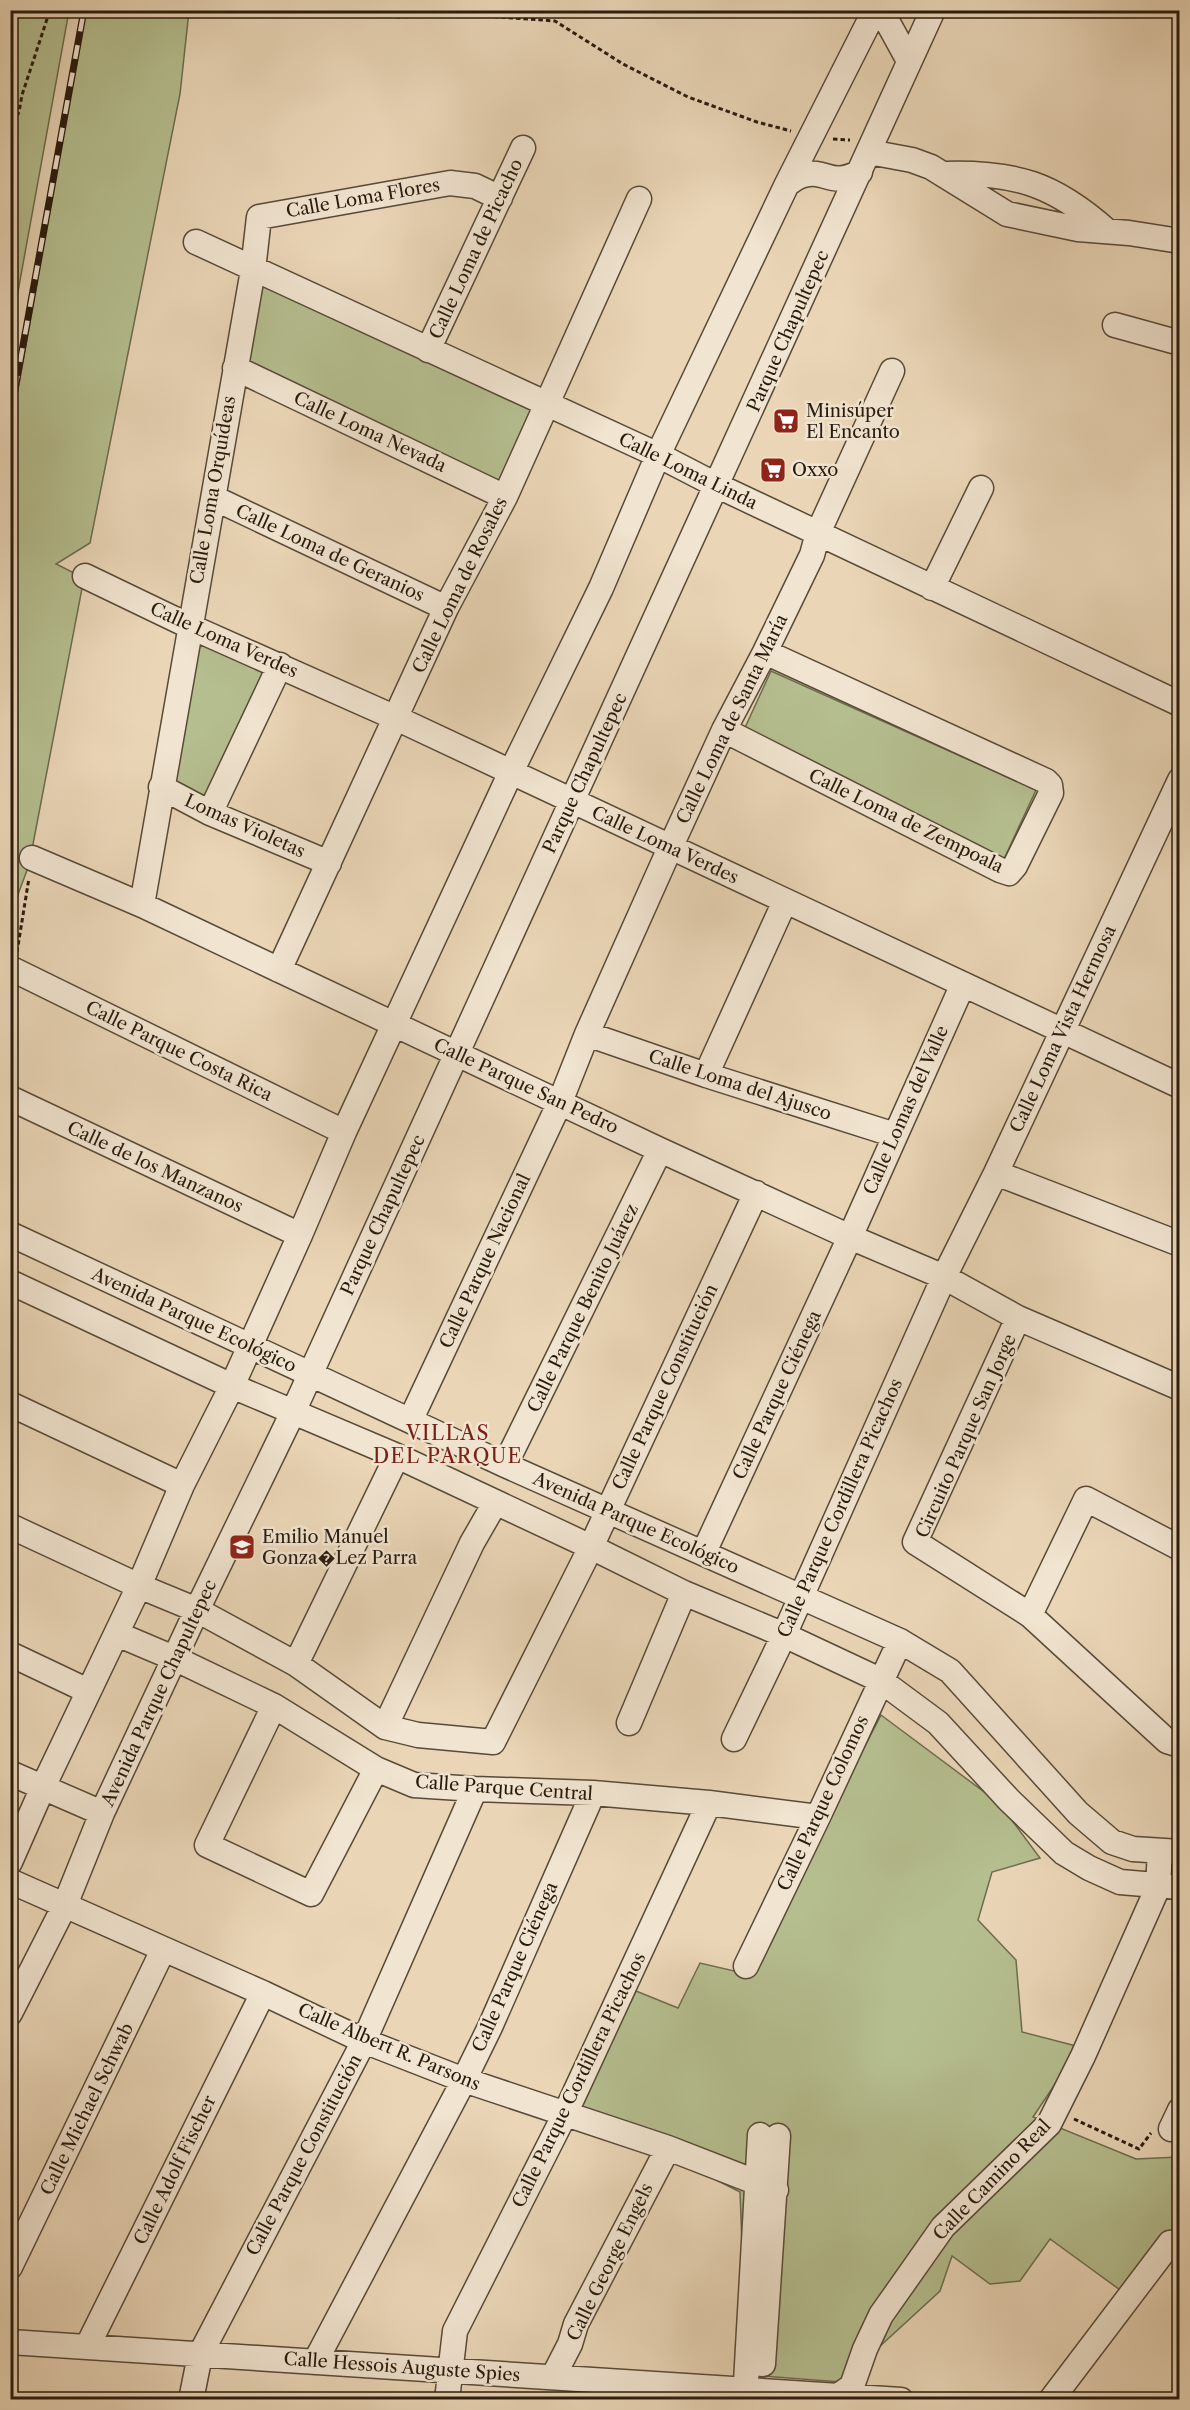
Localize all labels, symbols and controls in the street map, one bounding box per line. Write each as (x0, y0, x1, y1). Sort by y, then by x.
street label: Calle Loma de Picacho (425, 155, 527, 343)
street label: Calle Loma Flores (284, 174, 442, 222)
street label: Parque Chapultepec (742, 247, 834, 415)
street label: Calle Loma Nevada (290, 387, 450, 477)
street label: Calle Loma Orquídeas (186, 394, 240, 586)
place label: Minisúper El Encanto (806, 400, 900, 443)
supermarket icon: Minisúper El Encanto (771, 406, 801, 436)
street label: Calle Loma Linda (615, 428, 761, 514)
supermarket icon: Oxxo (758, 455, 788, 485)
place label: Oxxo (792, 459, 838, 481)
street label: Calle Loma de Rosales (408, 493, 512, 677)
street label: Calle Loma de Geranios (232, 500, 428, 606)
street label: Calle Loma Verdes (147, 597, 301, 683)
street label: Calle Loma de Santa María (672, 610, 793, 827)
street label: Parque Chapultepec (538, 689, 632, 857)
street label: Calle Loma de Zempoala (805, 764, 1007, 878)
street label: Lomas Violetas (181, 790, 309, 862)
street label: Calle Loma Verdes (588, 801, 742, 889)
street label: Calle Loma Vista Hermosa (1005, 921, 1121, 1136)
street label: Calle Parque Costa Rica (82, 996, 276, 1106)
street label: Calle Lomas del Valle (859, 1022, 953, 1198)
street label: Calle Parque San Pedro (430, 1033, 622, 1139)
street label: Calle Loma del Ajusco (646, 1045, 834, 1125)
street label: Calle de los Manzanos (64, 1117, 246, 1217)
street label: Parque Chapultepec (336, 1131, 430, 1299)
street label: Calle Parque Nacional (435, 1170, 535, 1352)
street label: Calle Parque Benito Juárez (523, 1200, 643, 1416)
street label: Avenida Parque Ecológico (87, 1262, 300, 1377)
street label: Calle Parque Constitución (608, 1281, 722, 1493)
street label: Calle Parque Ciénega (728, 1307, 826, 1483)
street label: Circuito Parque San Jorge (911, 1331, 1021, 1541)
street label: Calle Parque Cordillera Picachos (773, 1375, 907, 1641)
district label: VILLAS DEL PARQUE (373, 1421, 523, 1468)
street label: Avenida Parque Ecológico (529, 1467, 743, 1578)
place label: Emilio Manuel Gonza�Lez Parra (262, 1526, 418, 1569)
school or university icon: Emilio Manuel Gonza�Lez Parra (227, 1532, 257, 1562)
street label: Avenida Parque Chapultepec (96, 1576, 221, 1811)
street label: Calle Parque Colomos (773, 1712, 873, 1894)
street label: Calle Parque Central (414, 1771, 594, 1805)
street label: Calle Parque Ciénega (468, 1878, 563, 2056)
street label: Calle Parque Cordillera Picachos (507, 1949, 651, 2211)
street label: Calle Albert R. Parsons (294, 1999, 484, 2095)
street label: Calle Michael Schwab (36, 2019, 138, 2199)
street label: Calle Parque Constitución (242, 2051, 366, 2259)
street label: Calle Adolf Fischer (129, 2091, 221, 2248)
street label: Calle Camino Real (929, 2115, 1055, 2245)
street label: Calle George Engels (562, 2180, 658, 2344)
street label: Calle Hessois Auguste Spies (283, 2348, 521, 2386)

